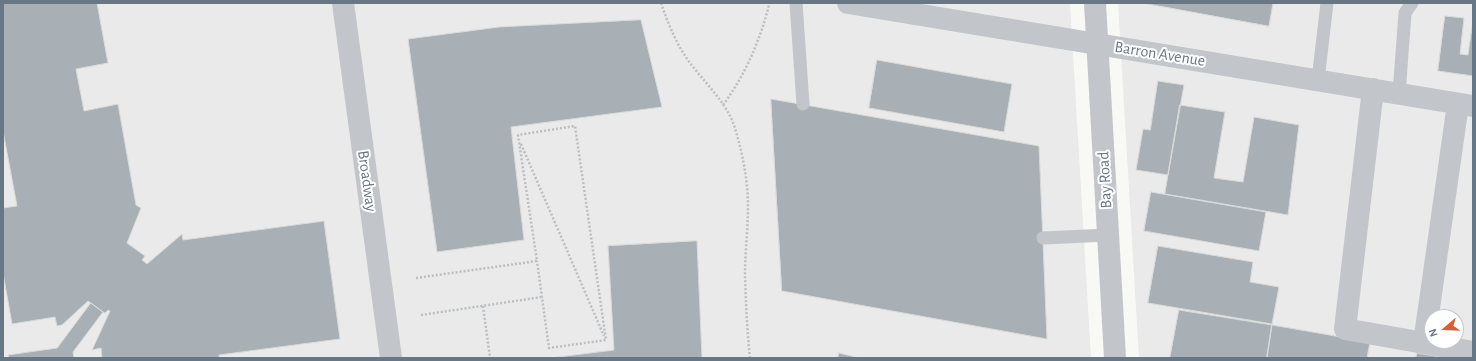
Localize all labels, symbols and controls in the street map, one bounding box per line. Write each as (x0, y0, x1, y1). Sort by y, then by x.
street label: Barron Avenue (1113, 37, 1207, 71)
street label: Broadway (353, 149, 381, 213)
street label: Bay Road (1094, 151, 1116, 209)
north arrow (1424, 309, 1464, 349)
text: N (1427, 327, 1440, 338)

